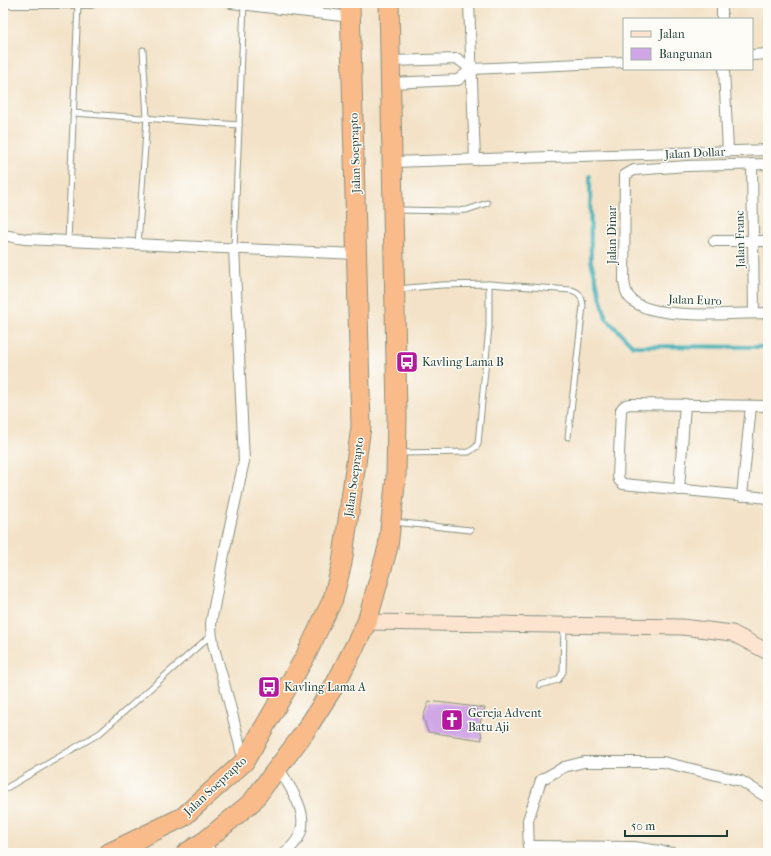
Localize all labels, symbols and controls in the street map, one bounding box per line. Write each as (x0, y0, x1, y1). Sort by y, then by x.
legend (623, 18, 753, 70)
text: Jalan (658, 27, 685, 41)
text: Bangunan (659, 47, 712, 61)
street label: Jalan Soeprapto (347, 113, 363, 194)
street label: Jalan Dollar (663, 144, 727, 162)
street label: Jalan Dinar (605, 205, 619, 265)
street label: Jalan Franc (732, 210, 748, 269)
street label: Jalan Euro (667, 292, 722, 308)
bus stop icon: Kavling Lama B (394, 349, 420, 375)
place label: Kavling Lama B (422, 355, 504, 369)
street label: Jalan Soeprapto (341, 436, 367, 519)
bus stop icon: Kavling Lama A (256, 674, 282, 700)
place label: Kavling Lama A (284, 680, 366, 694)
place label: Gereja Advent Batu Aji (468, 706, 542, 734)
church icon: Gereja Advent Batu Aji (439, 707, 465, 733)
street label: Jalan Soeprapto (180, 753, 249, 819)
scale bar (625, 812, 727, 838)
text: 50 m (631, 819, 655, 833)

